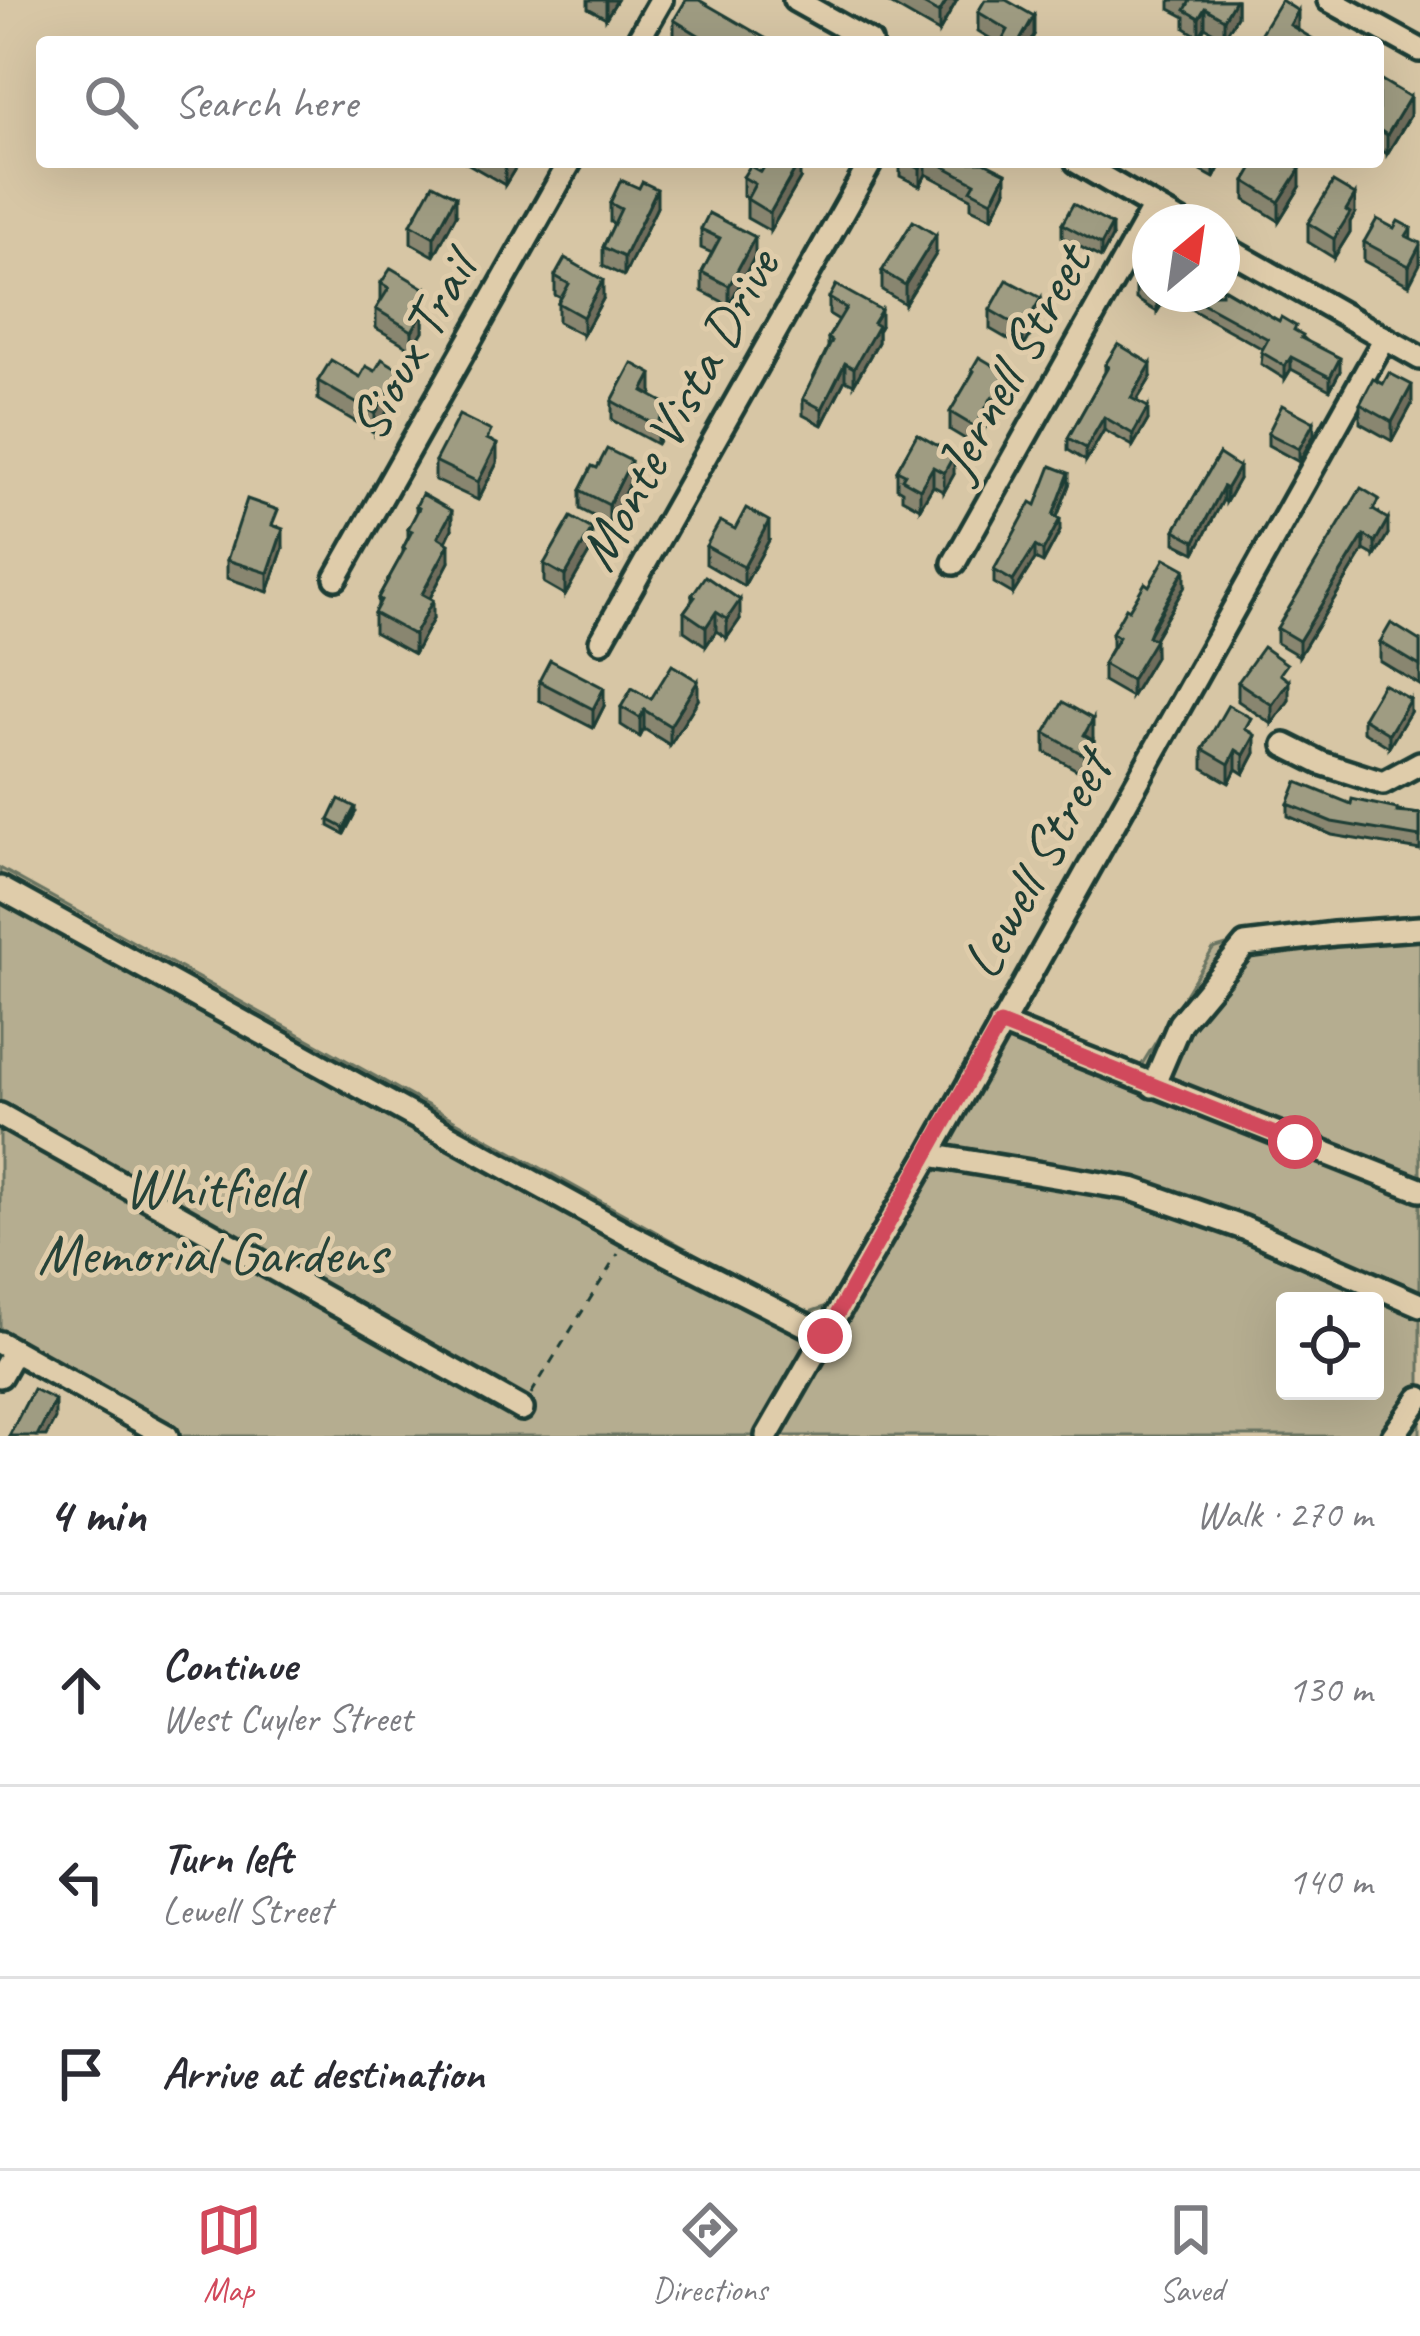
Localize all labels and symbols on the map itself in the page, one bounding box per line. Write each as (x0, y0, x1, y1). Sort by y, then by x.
north arrow (1132, 204, 1240, 312)
street label: Jernell Street (918, 229, 1109, 495)
street label: Sioux Trail (331, 232, 497, 453)
street label: Monte Vista Drive (560, 234, 797, 582)
street label: Lewell Street (944, 732, 1131, 990)
route start (1268, 1115, 1322, 1169)
park label: Whitfield Memorial Gardens (38, 1152, 392, 1290)
route end (798, 1309, 852, 1363)

